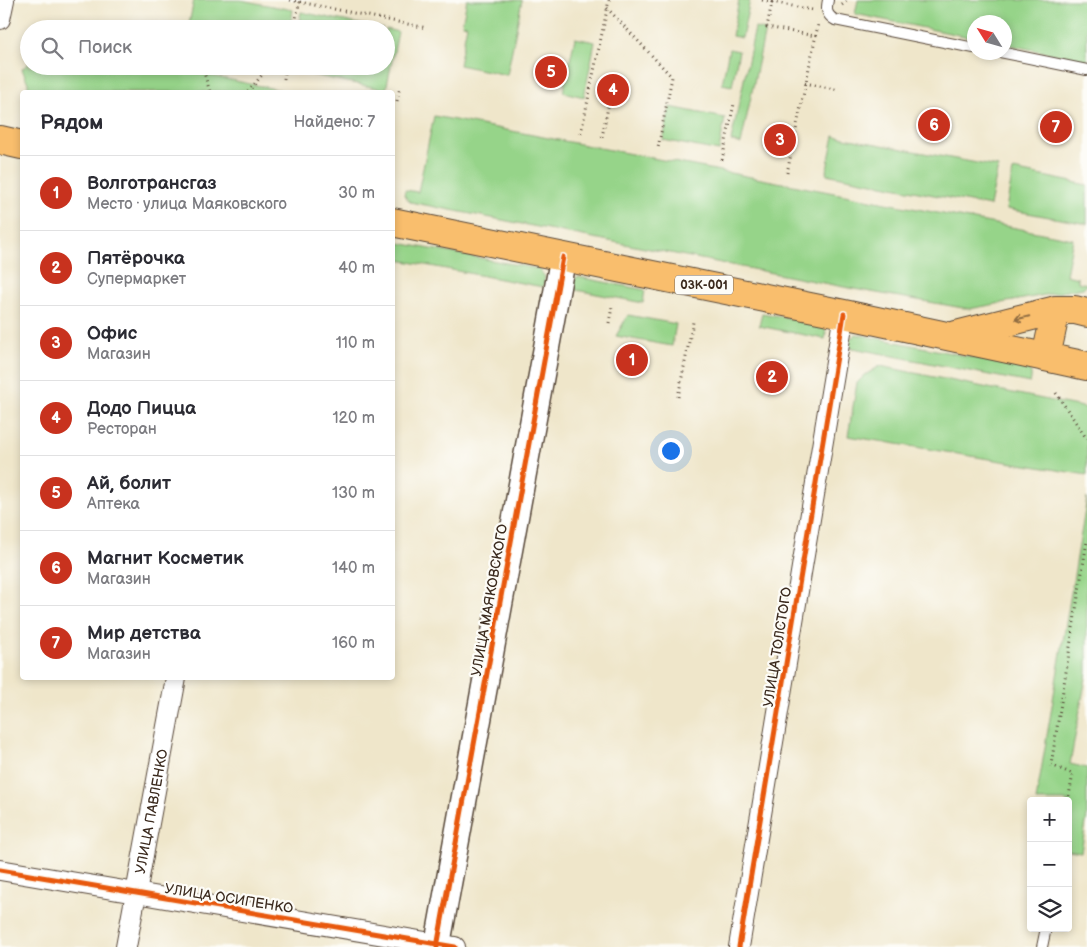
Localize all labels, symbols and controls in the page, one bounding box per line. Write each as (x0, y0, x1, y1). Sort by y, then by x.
north arrow (967, 15, 1012, 60)
search box (20, 20, 395, 75)
icon: search (38, 34, 66, 62)
text: Поиск (78, 36, 132, 59)
pin: 5 (535, 53, 567, 91)
pin: 4 (597, 71, 629, 109)
pin: 6 (918, 106, 950, 144)
pin: 7 (1040, 108, 1072, 146)
text: Рядом (40, 110, 103, 135)
text: Найдено: 7 (293, 113, 375, 132)
pin: 3 (764, 121, 796, 159)
text: Волготрансгаз (87, 172, 217, 195)
text: 1 (53, 184, 59, 203)
text: 30 m (338, 184, 375, 203)
text: Место · улица Маяковского (87, 195, 287, 214)
text: Пятёрочка (87, 247, 185, 270)
text: 2 (51, 259, 61, 278)
text: 40 m (338, 259, 375, 278)
text: Супермаркет (87, 270, 186, 289)
road number: 03К-001 (675, 276, 733, 294)
one-way arrow (1015, 314, 1031, 324)
text: Офис (87, 322, 137, 345)
text: 3 (51, 334, 61, 353)
text: 110 m (336, 334, 375, 353)
pin: 1 (616, 341, 648, 379)
text: Магазин (87, 345, 151, 364)
pin: 2 (756, 358, 788, 396)
text: Додо Пицца (87, 397, 196, 420)
text: 4 (51, 409, 61, 428)
text: 120 m (332, 409, 375, 428)
text: Ресторан (87, 420, 157, 439)
your location (658, 438, 684, 464)
text: Ай, болит (87, 472, 171, 495)
text: 5 (51, 484, 61, 503)
text: 130 m (332, 484, 375, 503)
text: Аптека (87, 495, 140, 514)
street label: УЛИЦА МАЯКОВСКОГО (468, 523, 511, 678)
text: Магнит Косметик (87, 547, 243, 570)
text: 6 (51, 559, 61, 578)
text: 140 m (332, 559, 375, 578)
text: Магазин (87, 570, 151, 589)
street label: УЛИЦА ТОЛСТОГО (760, 586, 795, 708)
text: Мир детства (87, 622, 201, 645)
text: 7 (52, 634, 60, 653)
text: 160 m (332, 634, 375, 653)
text: Магазин (87, 645, 151, 664)
street label: УЛИЦА ПАВЛЕНКО (132, 748, 172, 875)
map controls (1027, 797, 1072, 932)
button: + (1027, 797, 1072, 842)
button: − (1027, 842, 1072, 887)
street label: УЛИЦА ОСИПЕНКО (163, 880, 295, 917)
button: layers (1027, 887, 1072, 932)

